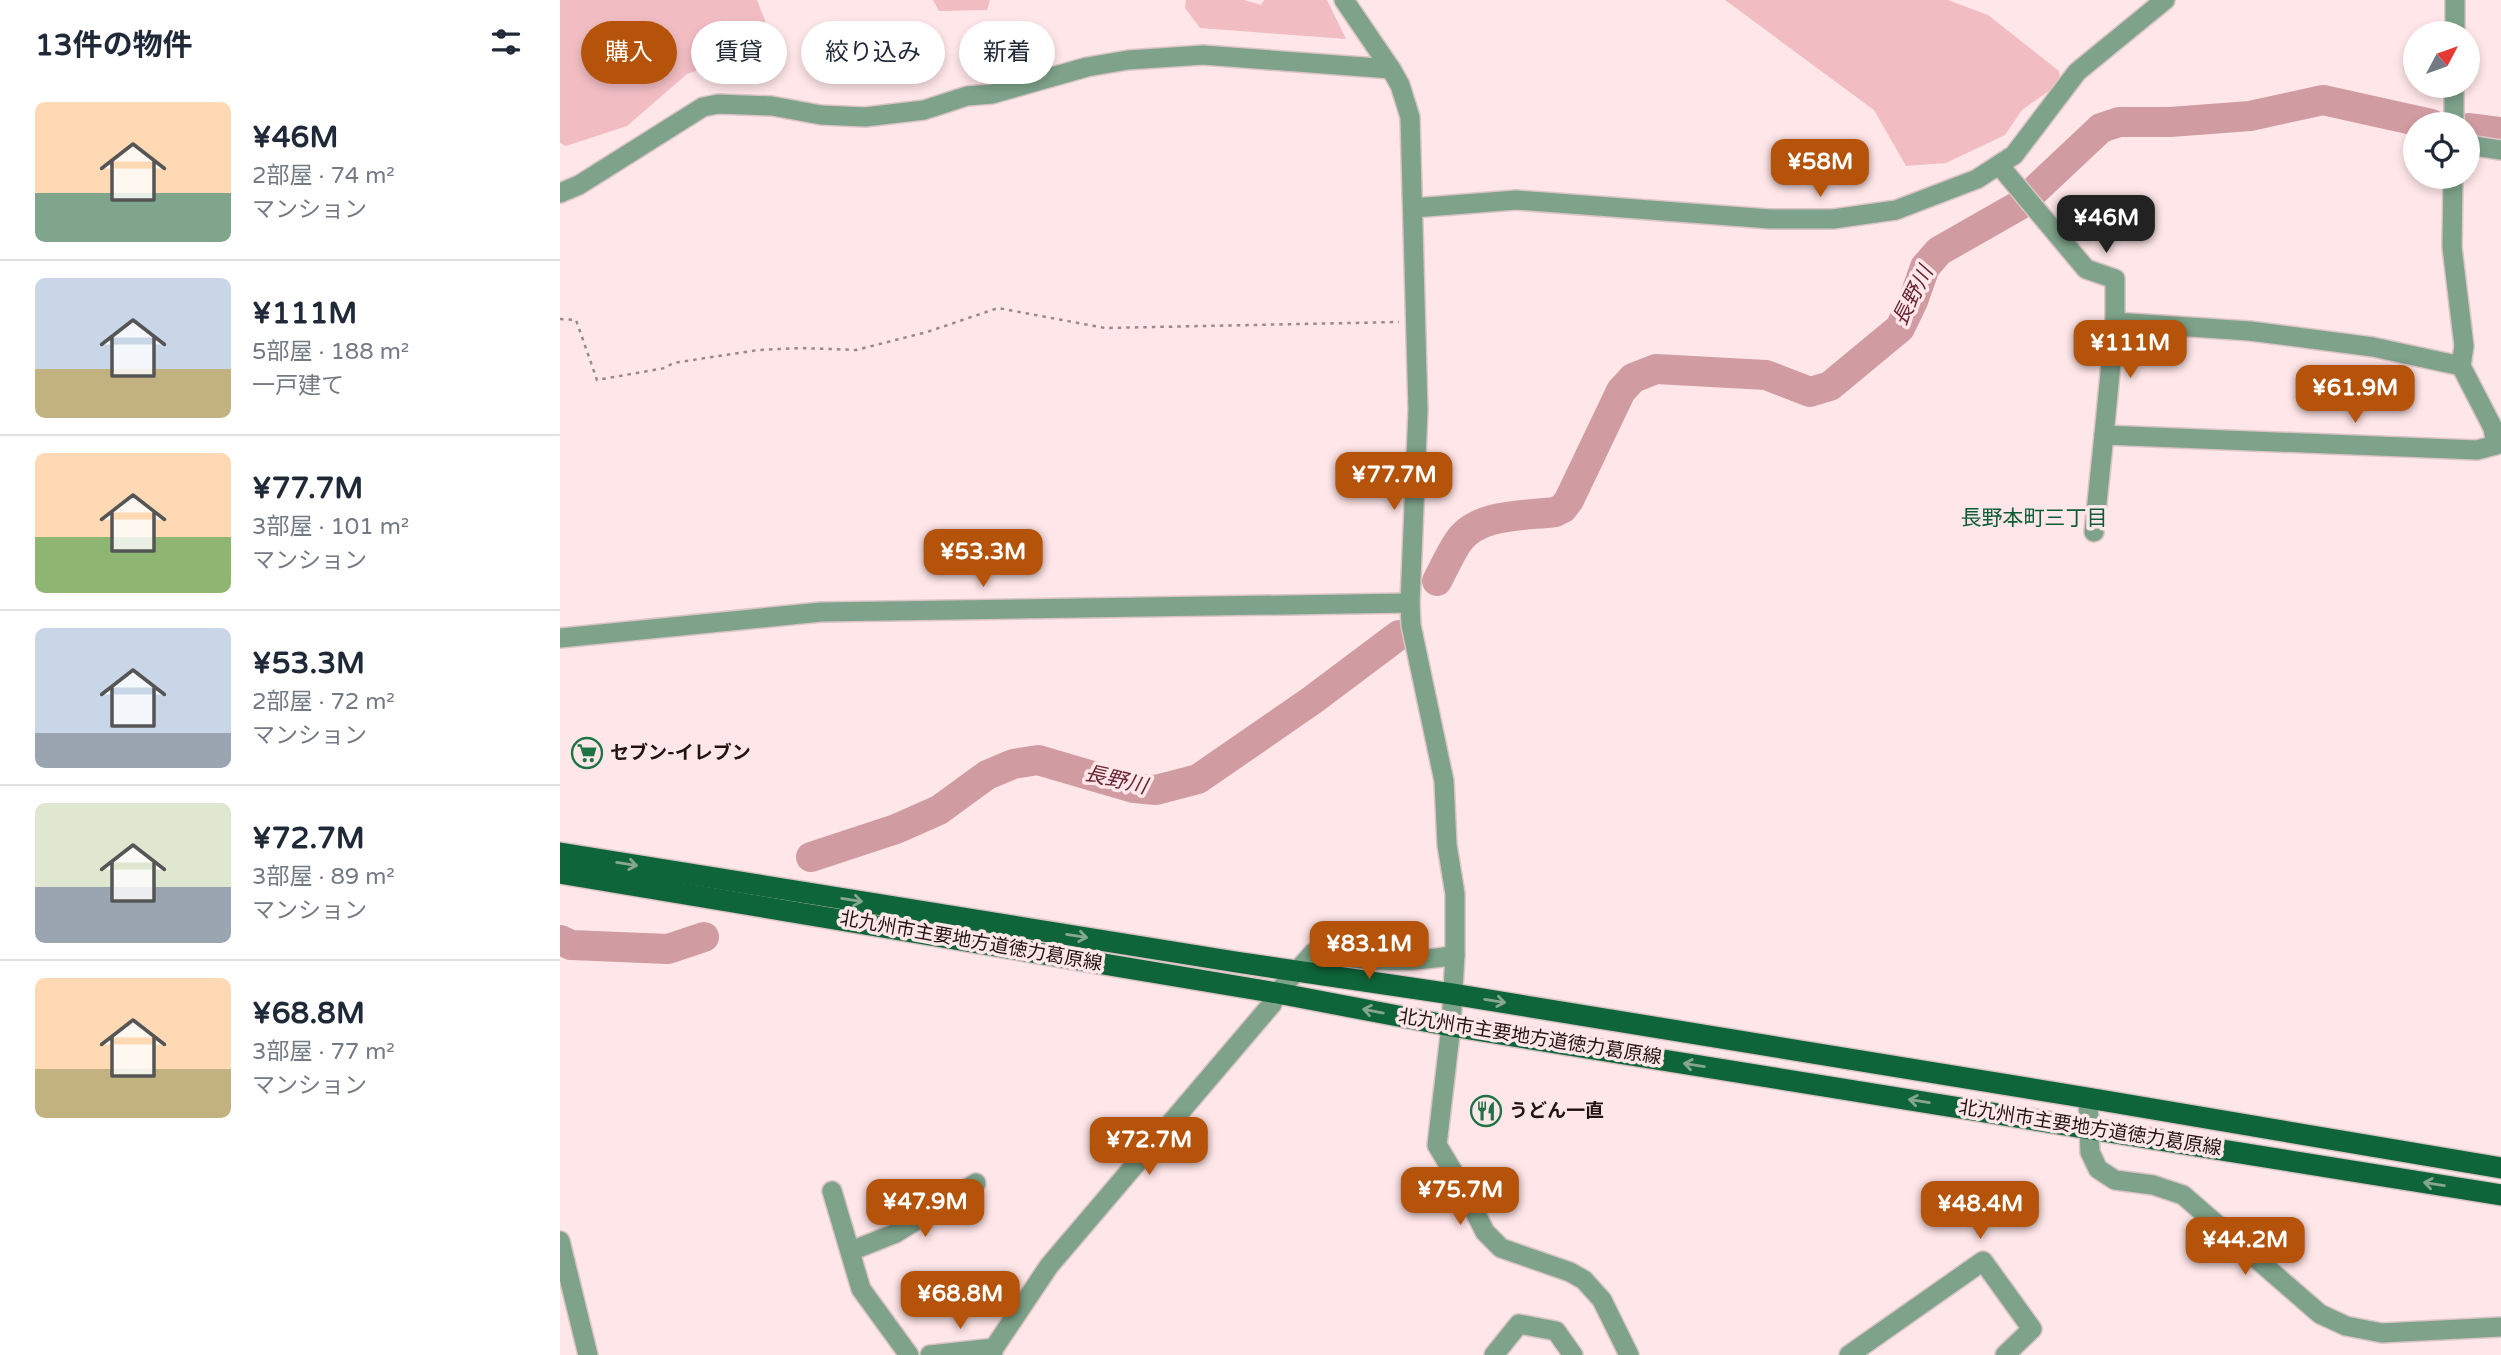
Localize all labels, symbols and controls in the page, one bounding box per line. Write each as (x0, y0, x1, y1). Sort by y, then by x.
chip: 購入 (581, 21, 677, 84)
chip: 賃貸 (691, 21, 787, 84)
chip: 絞り込み (801, 21, 945, 84)
chip: 新着 (959, 21, 1055, 84)
north arrow (2403, 21, 2480, 98)
map controls (2403, 21, 2480, 189)
icon: filters (487, 23, 525, 61)
text: 13件の物件 (35, 27, 193, 64)
button: locate (2403, 112, 2480, 189)
text: ¥46M (252, 119, 338, 156)
icon: home (91, 130, 175, 214)
pin: ¥58M (1779, 140, 1861, 199)
text: ¥58M (1787, 148, 1853, 176)
text: 2部屋 · 74 m² (252, 162, 395, 190)
text: マンション (252, 196, 367, 224)
pin: ¥46M (2065, 196, 2147, 255)
text: ¥46M (2073, 204, 2139, 232)
water label: 長野川 (1888, 260, 1939, 330)
text: ¥111M (252, 295, 357, 332)
icon: home (91, 306, 175, 390)
pin: ¥111M (2081, 320, 2179, 380)
text: ¥111M (2090, 329, 2170, 357)
text: 5部屋 · 188 m² (252, 338, 409, 366)
pin: ¥61.9M (2298, 366, 2412, 425)
text: 一戸建て (252, 372, 344, 400)
text: ¥61.9M (2312, 374, 2398, 402)
pin: ¥77.7M (1337, 452, 1451, 512)
text: ¥77.7M (1351, 461, 1437, 489)
text: ¥77.7M (252, 470, 363, 507)
icon: home (91, 481, 175, 565)
district label: 長野本町三丁目 (1961, 506, 2108, 531)
text: 3部屋 · 101 m² (252, 513, 409, 541)
pin: ¥53.3M (926, 530, 1040, 589)
text: ¥53.3M (940, 538, 1026, 566)
text: マンション (252, 547, 367, 575)
text: ¥53.3M (252, 645, 365, 682)
icon: home (91, 656, 175, 740)
text: 2部屋 · 72 m² (252, 688, 395, 716)
text: マンション (252, 722, 367, 750)
supermarket icon: セブン-イレブン (570, 736, 604, 770)
place label: セブン-イレブン (610, 742, 751, 764)
water label: 長野川 (1082, 761, 1151, 800)
text: ¥72.7M (252, 820, 365, 857)
icon: home (91, 831, 175, 915)
one-way arrow (615, 858, 638, 871)
text: 3部屋 · 89 m² (252, 863, 395, 891)
one-way arrow (840, 894, 863, 907)
text: マンション (252, 897, 367, 925)
street label: 北九州市主要地方道徳力葛原線 (838, 907, 1104, 975)
pin: ¥83.1M (1312, 922, 1426, 981)
one-way arrow (1065, 930, 1088, 943)
text: ¥83.1M (1326, 930, 1412, 958)
text: ¥68.8M (252, 995, 365, 1032)
one-way arrow (1483, 995, 1506, 1008)
one-way arrow (1362, 1004, 1385, 1017)
street label: 北九州市主要地方道徳力葛原線 (1397, 1005, 1663, 1069)
icon: home (91, 1006, 175, 1090)
text: 3部屋 · 77 m² (252, 1038, 395, 1066)
one-way arrow (1683, 1058, 1706, 1071)
text: マンション (252, 1072, 367, 1100)
restaurant icon: うどん一直 (1469, 1094, 1503, 1128)
one-way arrow (1908, 1094, 1931, 1107)
street label: 北九州市主要地方道徳力葛原線 (1957, 1096, 2223, 1160)
place label: うどん一直 (1509, 1100, 1604, 1122)
pin: ¥72.7M (1092, 1118, 1206, 1177)
text: ¥72.7M (1106, 1126, 1192, 1154)
pin: ¥75.7M (1403, 1168, 1517, 1227)
text: ¥75.7M (1417, 1176, 1503, 1204)
one-way arrow (2423, 1177, 2446, 1190)
pin: ¥47.9M (868, 1180, 982, 1239)
pin: ¥48.4M (1923, 1182, 2037, 1241)
text: ¥47.9M (882, 1188, 968, 1216)
text: ¥48.4M (1937, 1190, 2023, 1218)
pin: ¥44.2M (2188, 1218, 2302, 1277)
text: ¥44.2M (2202, 1226, 2288, 1254)
pin: ¥68.8M (903, 1272, 1017, 1331)
text: ¥68.8M (917, 1280, 1003, 1308)

